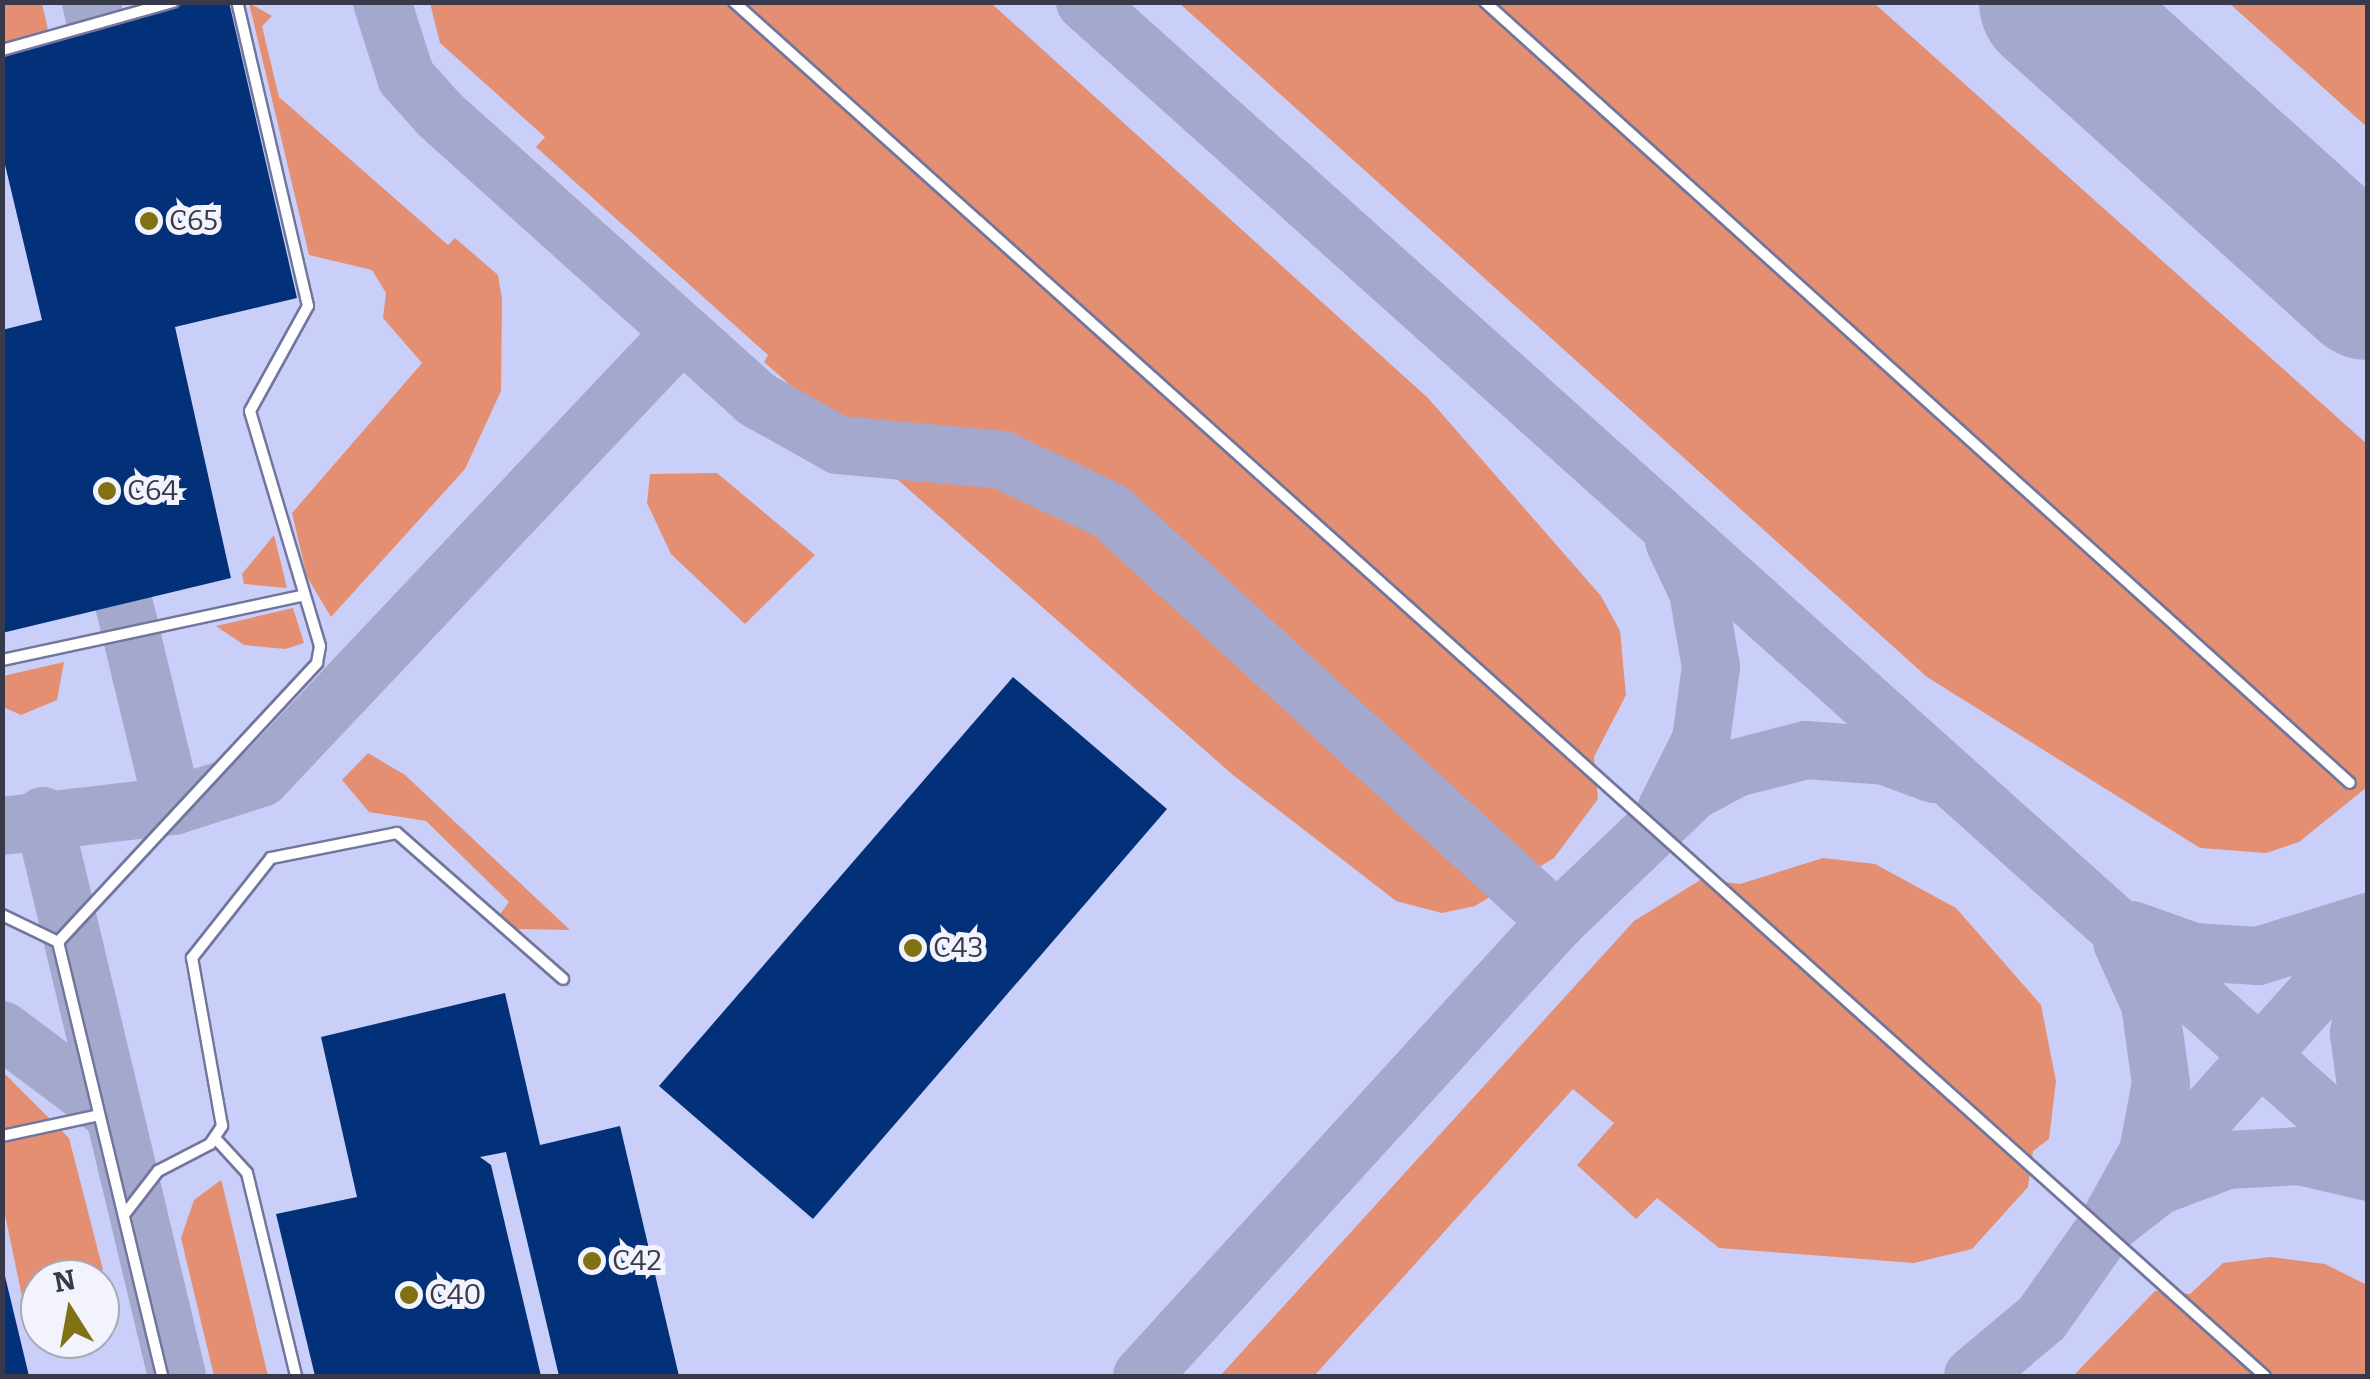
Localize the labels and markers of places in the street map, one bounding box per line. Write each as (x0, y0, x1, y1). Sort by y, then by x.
place label: C65 (169, 204, 218, 238)
marker: C65 (138, 210, 160, 232)
place label: C64 (127, 474, 178, 508)
marker: C64 (96, 480, 118, 502)
place label: C43 (933, 931, 983, 965)
marker: C43 (902, 937, 924, 959)
place label: C42 (612, 1244, 662, 1278)
marker: C42 (581, 1250, 603, 1272)
place label: C40 (429, 1278, 481, 1312)
marker: C40 (398, 1284, 420, 1306)

